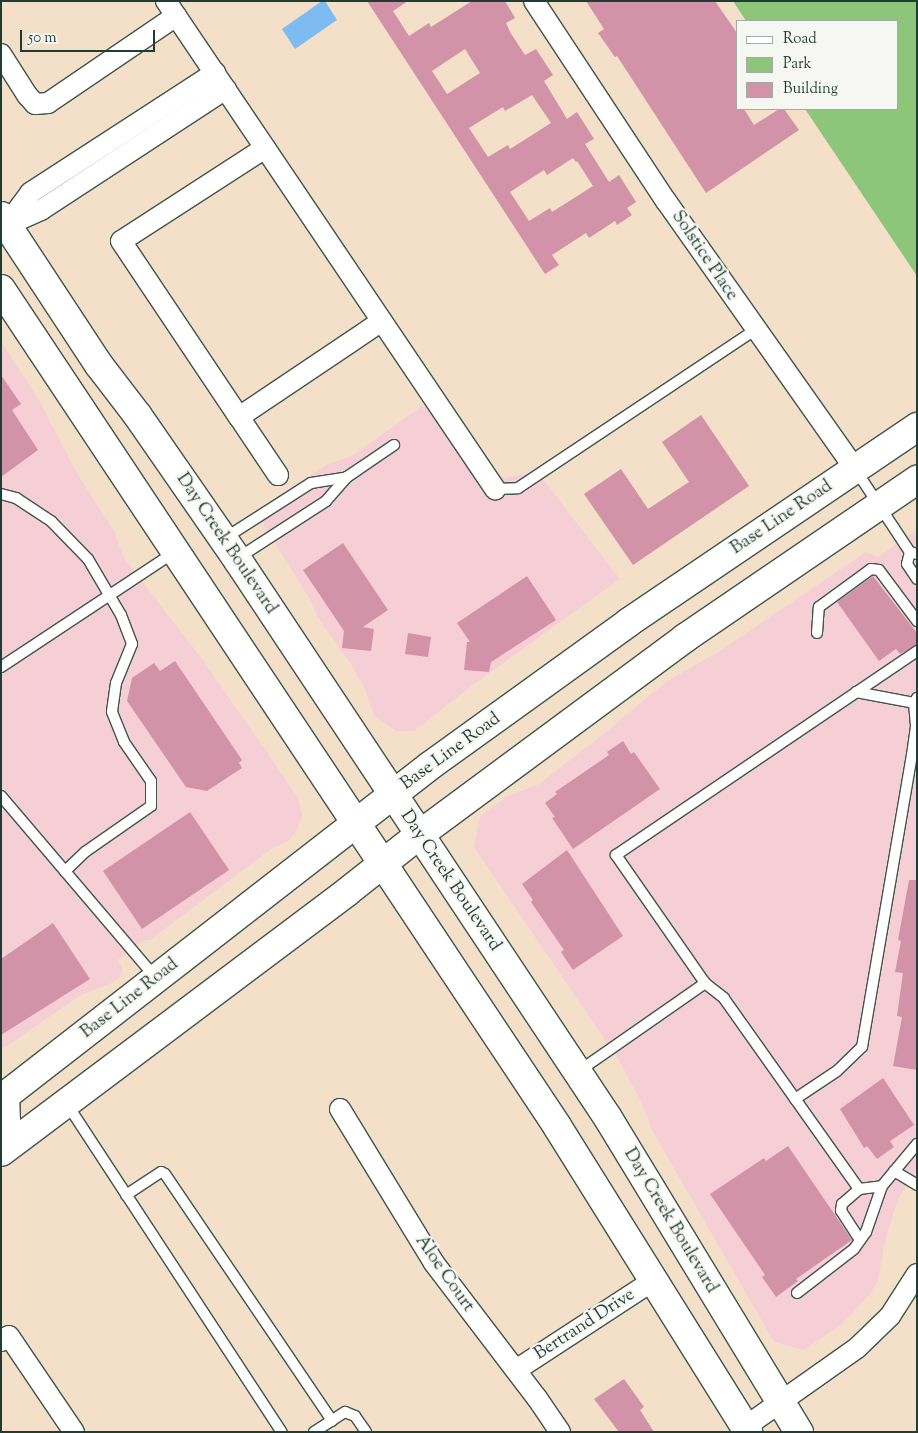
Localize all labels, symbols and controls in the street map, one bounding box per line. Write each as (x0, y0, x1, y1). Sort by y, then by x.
scale bar (22, 20, 158, 52)
legend (736, 20, 898, 110)
text: 50 m (28, 28, 57, 49)
text: Road (783, 29, 817, 50)
text: Park (783, 54, 812, 75)
text: Building (783, 79, 838, 100)
street label: Solstice Place (666, 207, 742, 305)
street label: Day Creek Boulevard (171, 469, 281, 619)
street label: Base Line Road (727, 476, 837, 560)
street label: Base Line Road (397, 709, 505, 795)
street label: Day Creek Boulevard (395, 806, 505, 956)
street label: Base Line Road (77, 954, 183, 1044)
street label: Day Creek Boulevard (618, 1145, 722, 1297)
street label: Aloe Court (410, 1231, 478, 1317)
street label: Bertrand Drive (531, 1285, 639, 1365)

